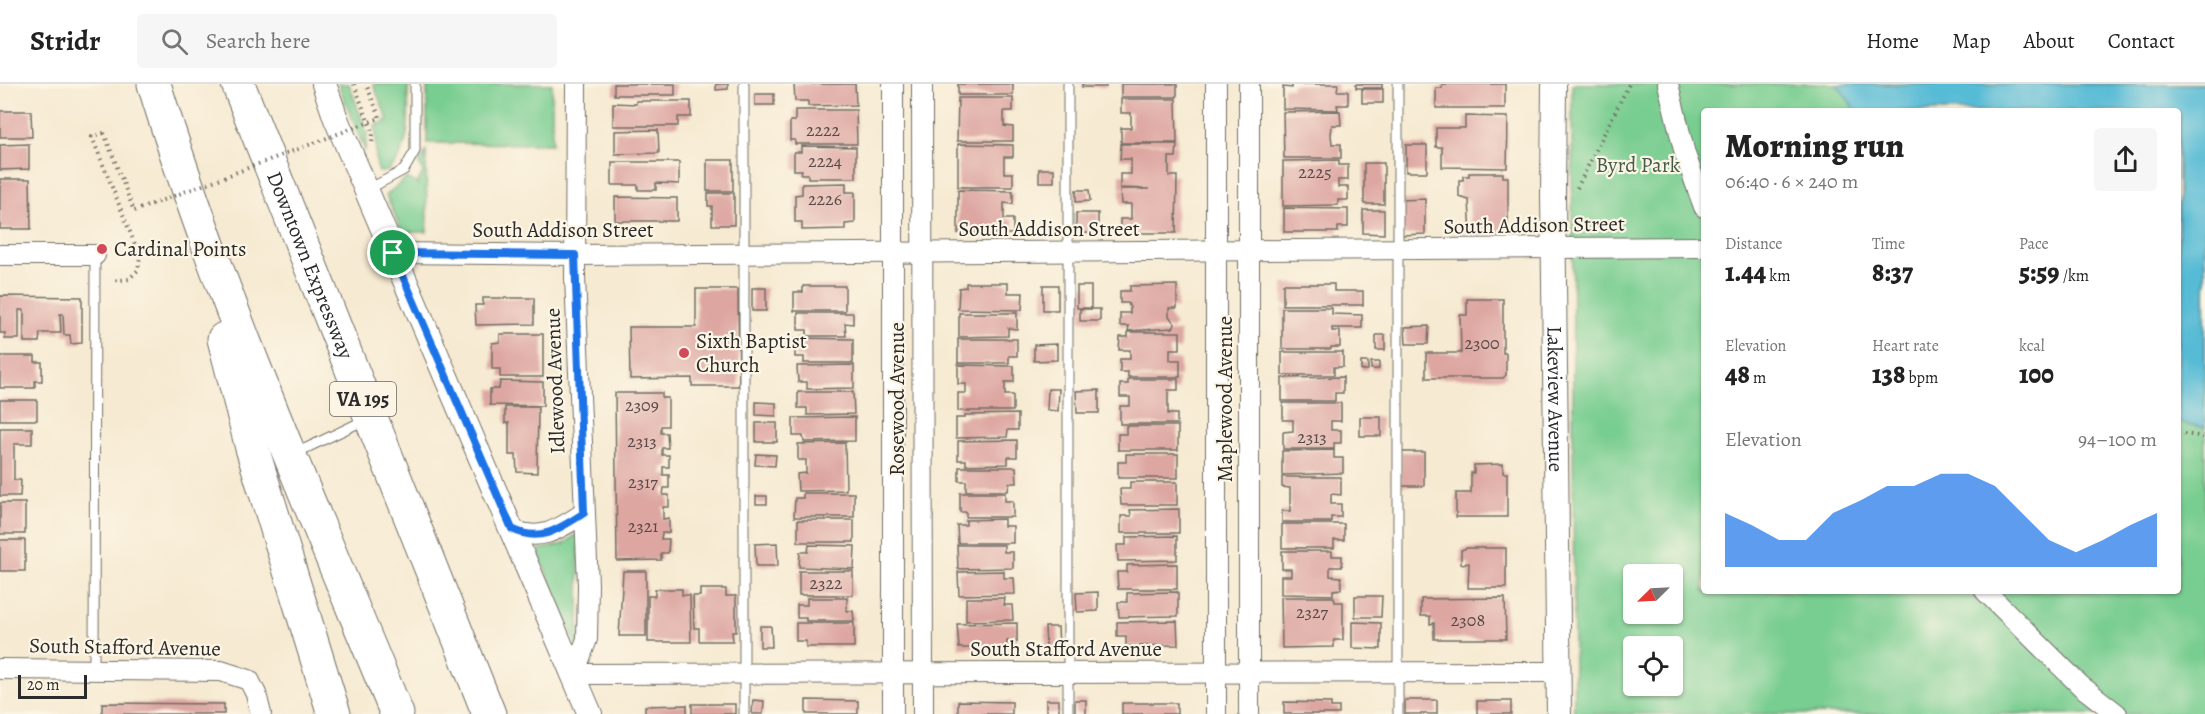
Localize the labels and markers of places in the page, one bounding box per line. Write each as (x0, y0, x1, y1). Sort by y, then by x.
pin (367, 227, 418, 278)
place label: Cardinal Points (114, 235, 246, 263)
marker: Cardinal Points (95, 242, 109, 256)
place label: Sixth Baptist Church (696, 327, 807, 379)
marker: Sixth Baptist Church (677, 346, 691, 360)

